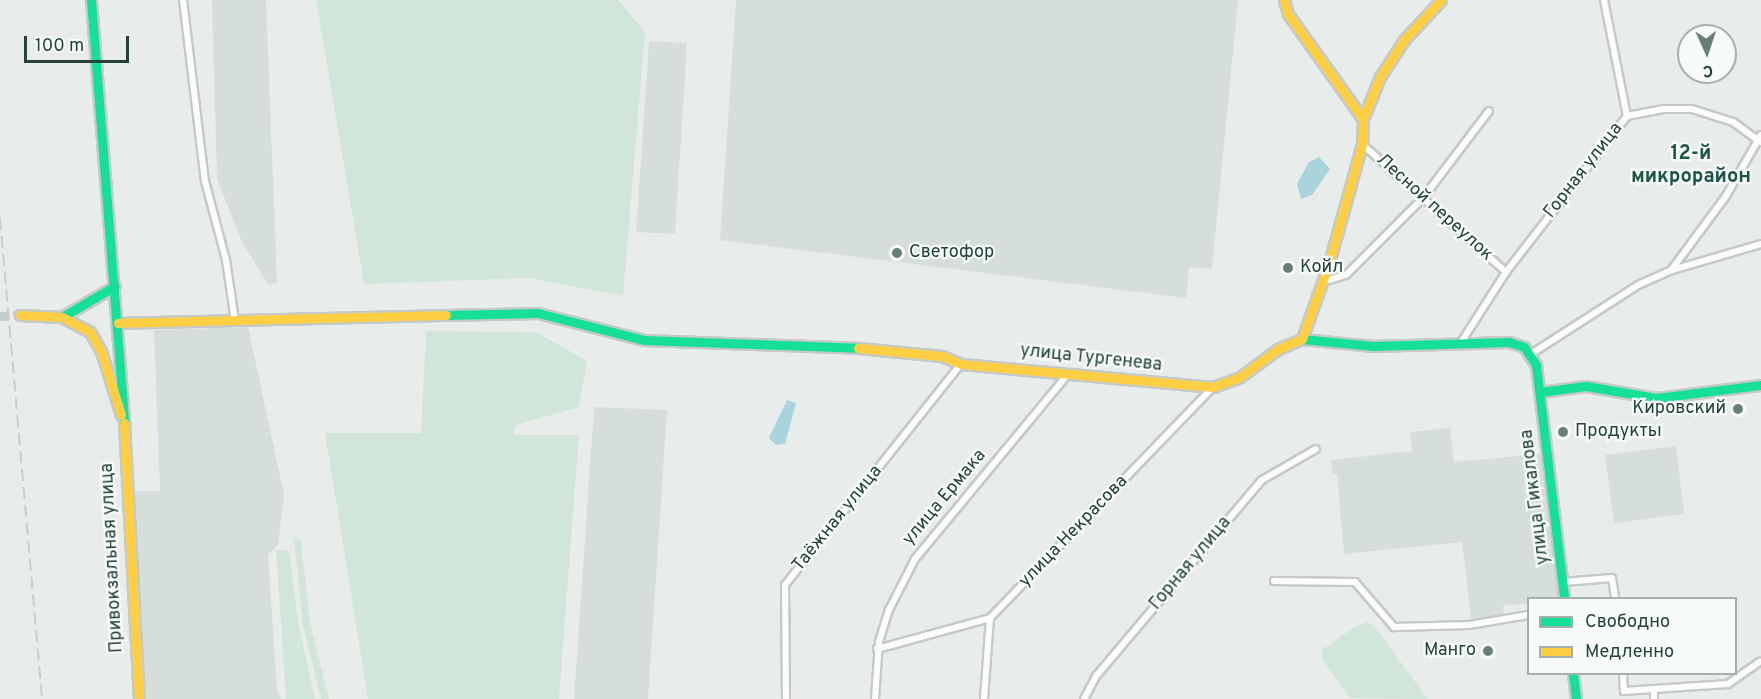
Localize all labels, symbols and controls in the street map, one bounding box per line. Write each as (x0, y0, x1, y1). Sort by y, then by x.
scale bar (27, 24, 132, 62)
north arrow (1677, 24, 1737, 84)
text: 100 m (35, 35, 84, 58)
text: С (1702, 60, 1713, 80)
street label: Горная улица (1540, 119, 1628, 223)
district label: 12-й микрорайон (1631, 142, 1751, 189)
street label: Лесной переулок (1371, 150, 1497, 266)
place label: Светофор (909, 242, 994, 264)
marker: Светофор (890, 246, 904, 260)
place label: Койл (1300, 257, 1343, 279)
marker: Койл (1281, 261, 1295, 275)
street label: улица Тургенева (1019, 341, 1163, 377)
place label: Кировский (1632, 398, 1726, 420)
marker: Кировский (1731, 402, 1745, 416)
place label: Продукты (1575, 421, 1662, 443)
marker: Продукты (1556, 425, 1570, 439)
street label: улица Гикалова (1517, 428, 1555, 566)
street label: улица Ермака (899, 446, 991, 550)
street label: Таёжная улица (789, 462, 887, 576)
street label: Привокзальная улица (97, 463, 129, 653)
street label: улица Некрасова (1015, 471, 1133, 593)
street label: Горная улица (1146, 513, 1236, 615)
legend (1527, 597, 1737, 675)
text: Свободно (1585, 611, 1670, 634)
place label: Манго (1424, 640, 1476, 662)
text: Медленно (1585, 641, 1674, 664)
marker: Манго (1481, 644, 1495, 658)

